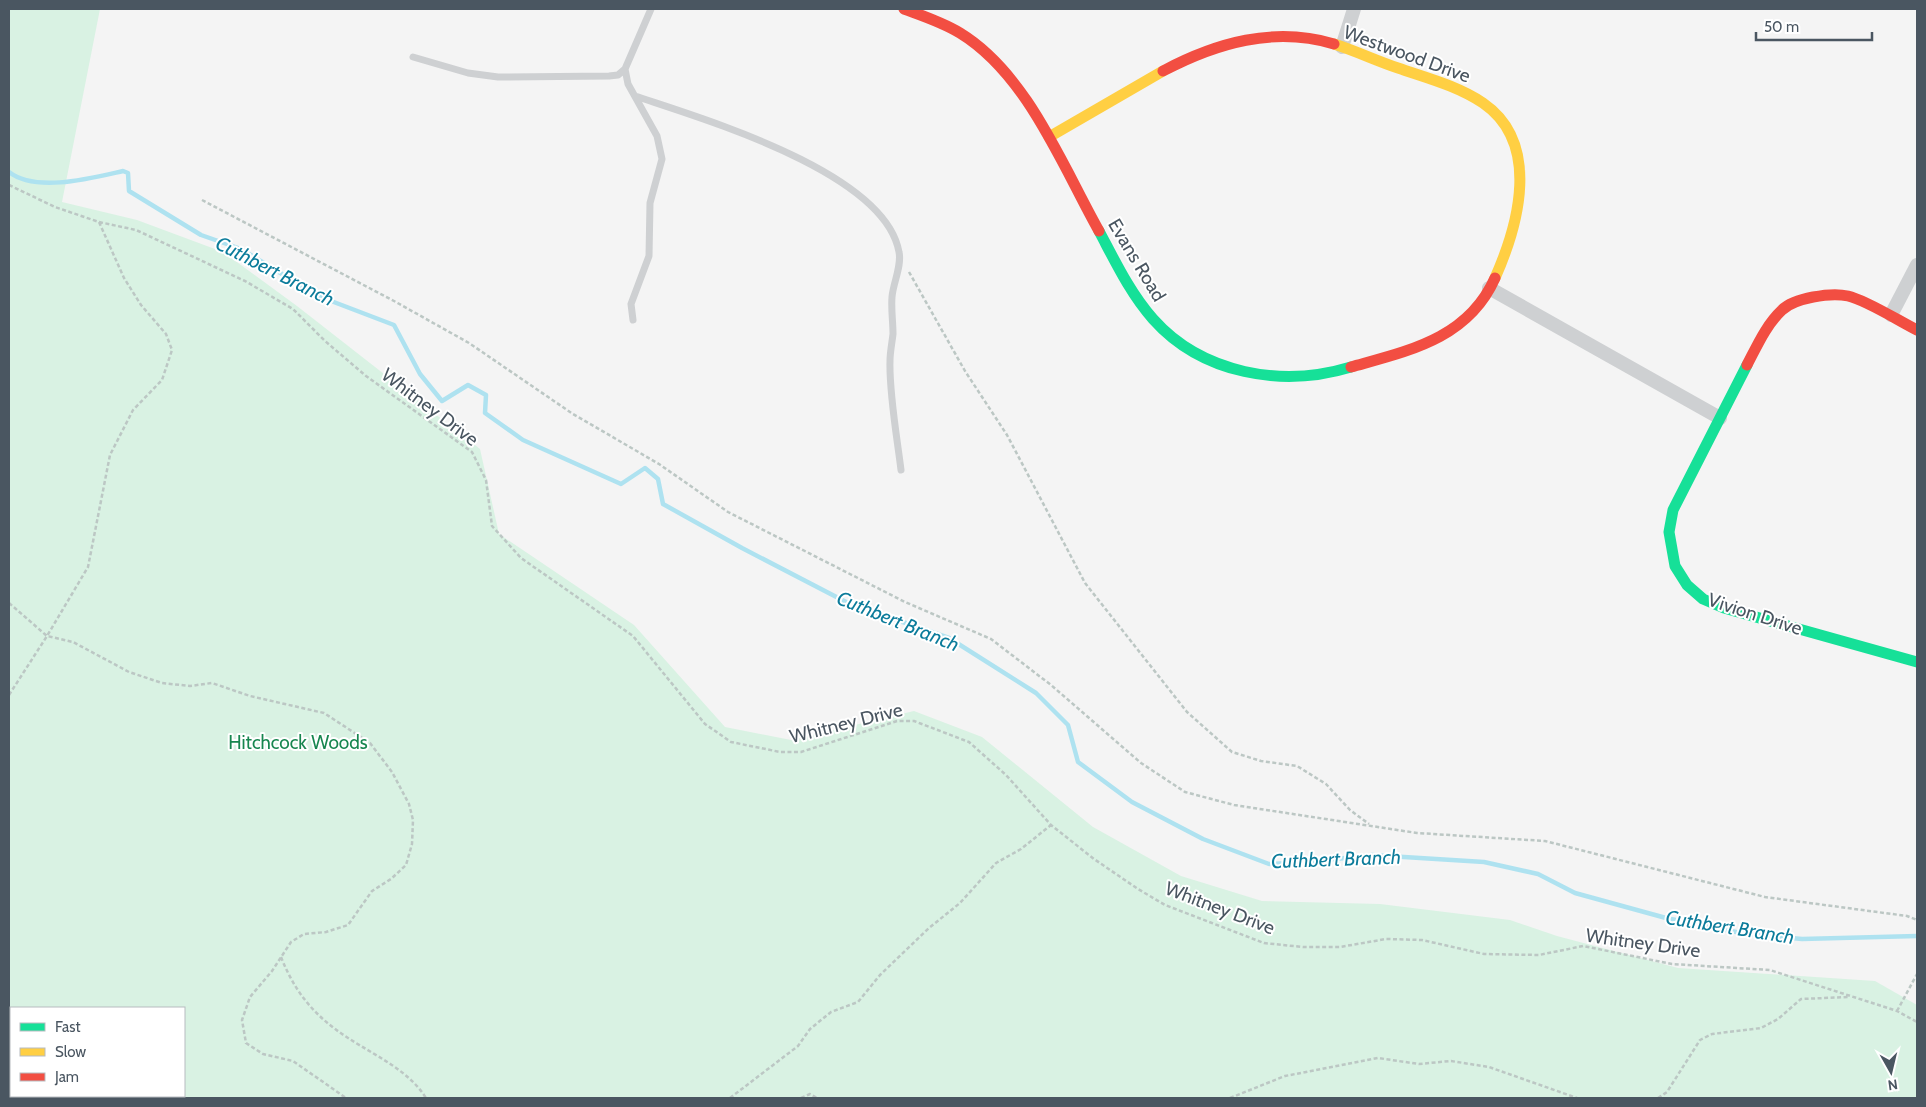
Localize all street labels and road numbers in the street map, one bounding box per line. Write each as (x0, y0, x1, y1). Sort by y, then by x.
street label: Westwood Drive (1340, 20, 1474, 88)
street label: Evans Road (1103, 214, 1171, 306)
street label: Whitney Drive (377, 363, 483, 451)
street label: Vivion Drive (1705, 588, 1805, 640)
street label: Whitney Drive (787, 698, 905, 748)
street label: Whitney Drive (1162, 877, 1278, 940)
street label: Whitney Drive (1584, 924, 1702, 962)

